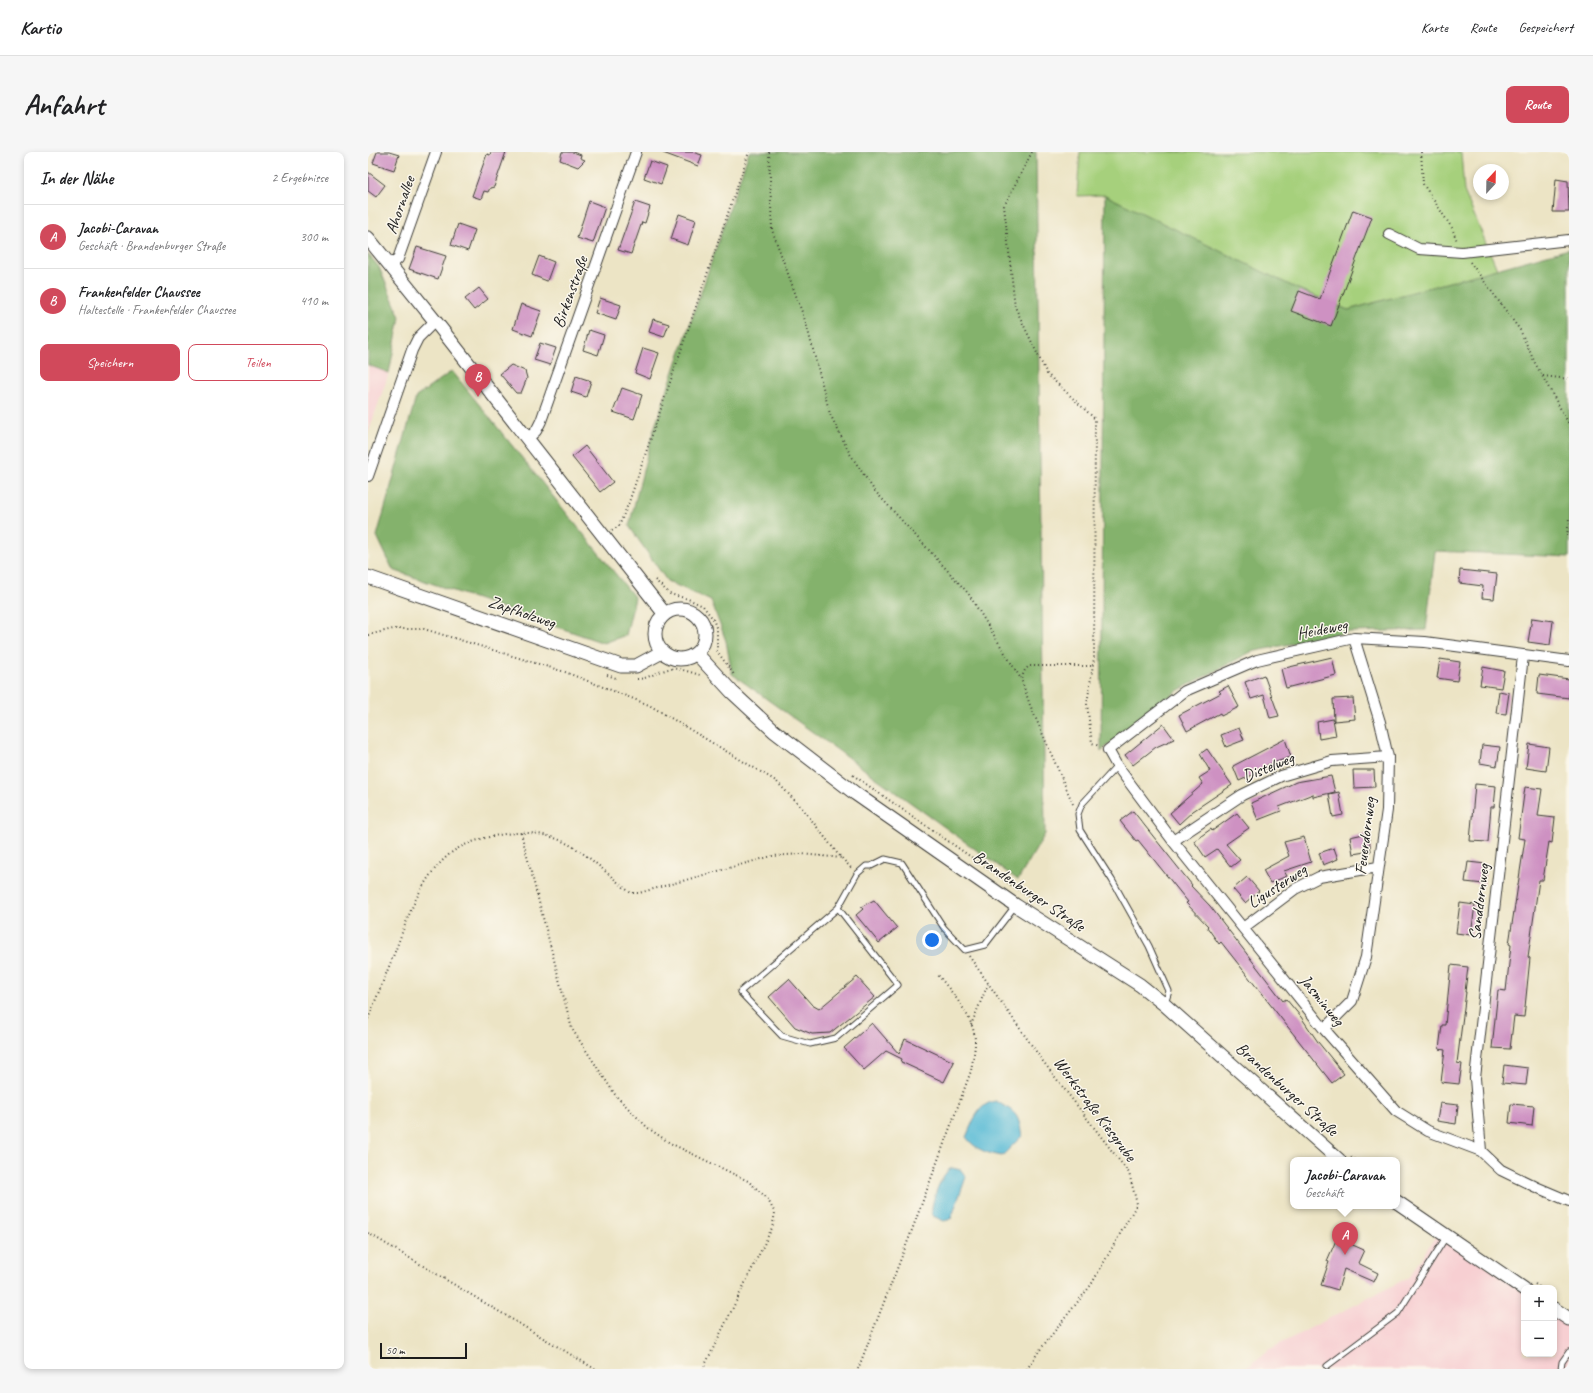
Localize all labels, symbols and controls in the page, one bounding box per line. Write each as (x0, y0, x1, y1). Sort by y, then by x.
text: Kartio (20, 16, 61, 40)
text: Karte (1421, 19, 1448, 36)
text: Route (1470, 19, 1496, 36)
text: Gespeichert (1518, 19, 1573, 36)
button: Route (1506, 86, 1569, 123)
text: Anfahrt (24, 87, 104, 122)
north arrow (1473, 164, 1509, 200)
text: In der Nähe (40, 168, 113, 189)
text: 2 Ergebnisse (272, 170, 328, 186)
street label: Ahornallee (380, 172, 420, 237)
text: Jacobi-Caravan (78, 219, 158, 238)
text: A (50, 229, 56, 245)
text: 300 m (300, 229, 328, 245)
text: Geschäft · Brandenburger Straße (78, 238, 225, 254)
street label: Birkenstraße (547, 252, 593, 331)
text: Frankenfelder Chaussee (78, 283, 200, 302)
text: B (50, 293, 56, 309)
text: 410 m (300, 293, 328, 309)
text: Haltestelle · Frankenfelder Chaussee (78, 302, 236, 318)
button: Speichern (40, 344, 180, 381)
button: Teilen (188, 344, 328, 381)
pin: B (465, 364, 491, 397)
street label: Zapfholzweg (486, 591, 559, 634)
street label: Heideweg (1295, 614, 1350, 644)
street label: Distelweg (1239, 747, 1299, 787)
street label: Feuerdornweg (1350, 795, 1380, 876)
street label: Brandenburger Straße (969, 846, 1090, 937)
street label: Ligusterweg (1243, 859, 1311, 913)
street label: Sanddornweg (1464, 862, 1494, 941)
your location (922, 930, 942, 950)
street label: Jasminweg (1294, 969, 1350, 1031)
street label: Brandenburger Straße (1231, 1038, 1344, 1141)
street label: Werkstraße Kiesgrube (1049, 1053, 1142, 1166)
popup (1290, 1157, 1400, 1209)
text: Jacobi-Caravan (1305, 1166, 1385, 1185)
text: Geschäft (1305, 1185, 1344, 1201)
pin: A (1332, 1222, 1358, 1255)
map controls (1521, 1285, 1557, 1357)
button: + (1521, 1285, 1557, 1321)
button: − (1521, 1321, 1557, 1357)
scale bar (380, 1341, 467, 1360)
text: 50 m (386, 1343, 405, 1357)

